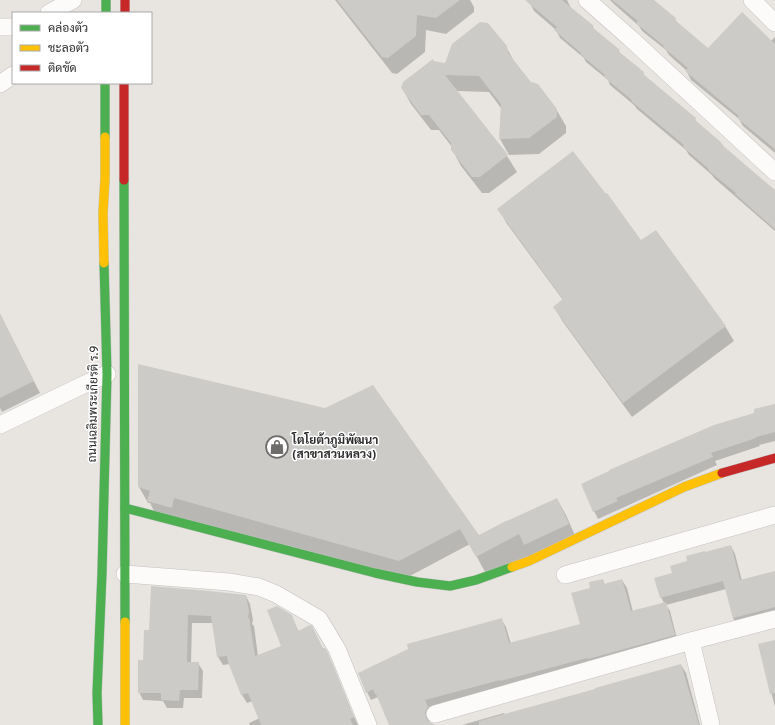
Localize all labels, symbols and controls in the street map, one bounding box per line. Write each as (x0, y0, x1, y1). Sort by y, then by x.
legend (12, 12, 152, 84)
text: คล่องตัว (48, 21, 88, 37)
text: ชะลอตัว (48, 41, 89, 57)
text: ติดขัด (48, 61, 77, 77)
street label: ถนนเฉลิมพระเกียรติ ร.9 (84, 345, 103, 463)
place label: โตโยต้าภูมิพัฒนา (สาขาสวนหลวง) (291, 432, 378, 463)
shop icon: โตโยต้าภูมิพัฒนา (สาขาสวนหลวง) (264, 434, 290, 460)

